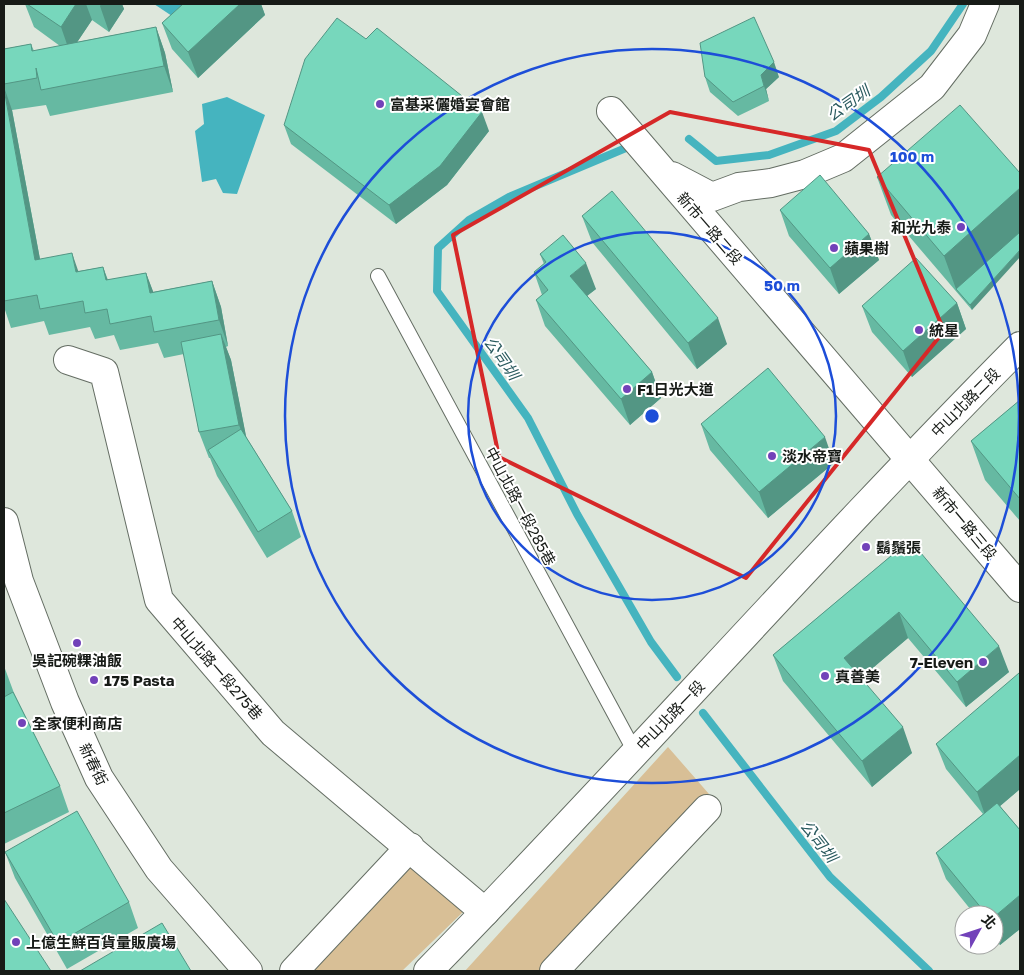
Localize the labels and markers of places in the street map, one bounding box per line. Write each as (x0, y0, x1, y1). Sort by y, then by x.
place label: 富基采儷婚宴會館 (390, 95, 510, 113)
marker: 富基采儷婚宴會館 (374, 98, 386, 110)
place label: 和光九泰 (891, 218, 952, 236)
marker: 和光九泰 (955, 221, 967, 233)
place label: 蘋果樹 (844, 239, 889, 257)
marker: 蘋果樹 (828, 242, 840, 254)
place label: 統星 (929, 321, 959, 339)
marker: 統星 (913, 324, 925, 336)
place label: F1日光大道 (637, 380, 714, 398)
marker: F1日光大道 (621, 383, 633, 395)
centre of rings (643, 407, 661, 425)
place label: 淡水帝寶 (782, 447, 842, 465)
marker: 淡水帝寶 (766, 450, 778, 462)
place label: 鬍鬚張 (876, 538, 921, 556)
marker: 鬍鬚張 (860, 541, 872, 553)
marker: 吳記碗粿油飯 (71, 637, 83, 649)
place label: 吳記碗粿油飯 (32, 651, 122, 669)
place label: 7-Eleven (910, 653, 973, 671)
marker: 7-Eleven (977, 656, 989, 668)
place label: 真善美 (835, 667, 880, 685)
marker: 真善美 (819, 670, 831, 682)
place label: 175 Pasta (104, 671, 175, 689)
marker: 175 Pasta (88, 674, 100, 686)
place label: 全家便利商店 (32, 714, 122, 732)
marker: 全家便利商店 (16, 717, 28, 729)
place label: 上億生鮮百貨量販廣場 (26, 933, 176, 951)
marker: 上億生鮮百貨量販廣場 (10, 936, 22, 948)

